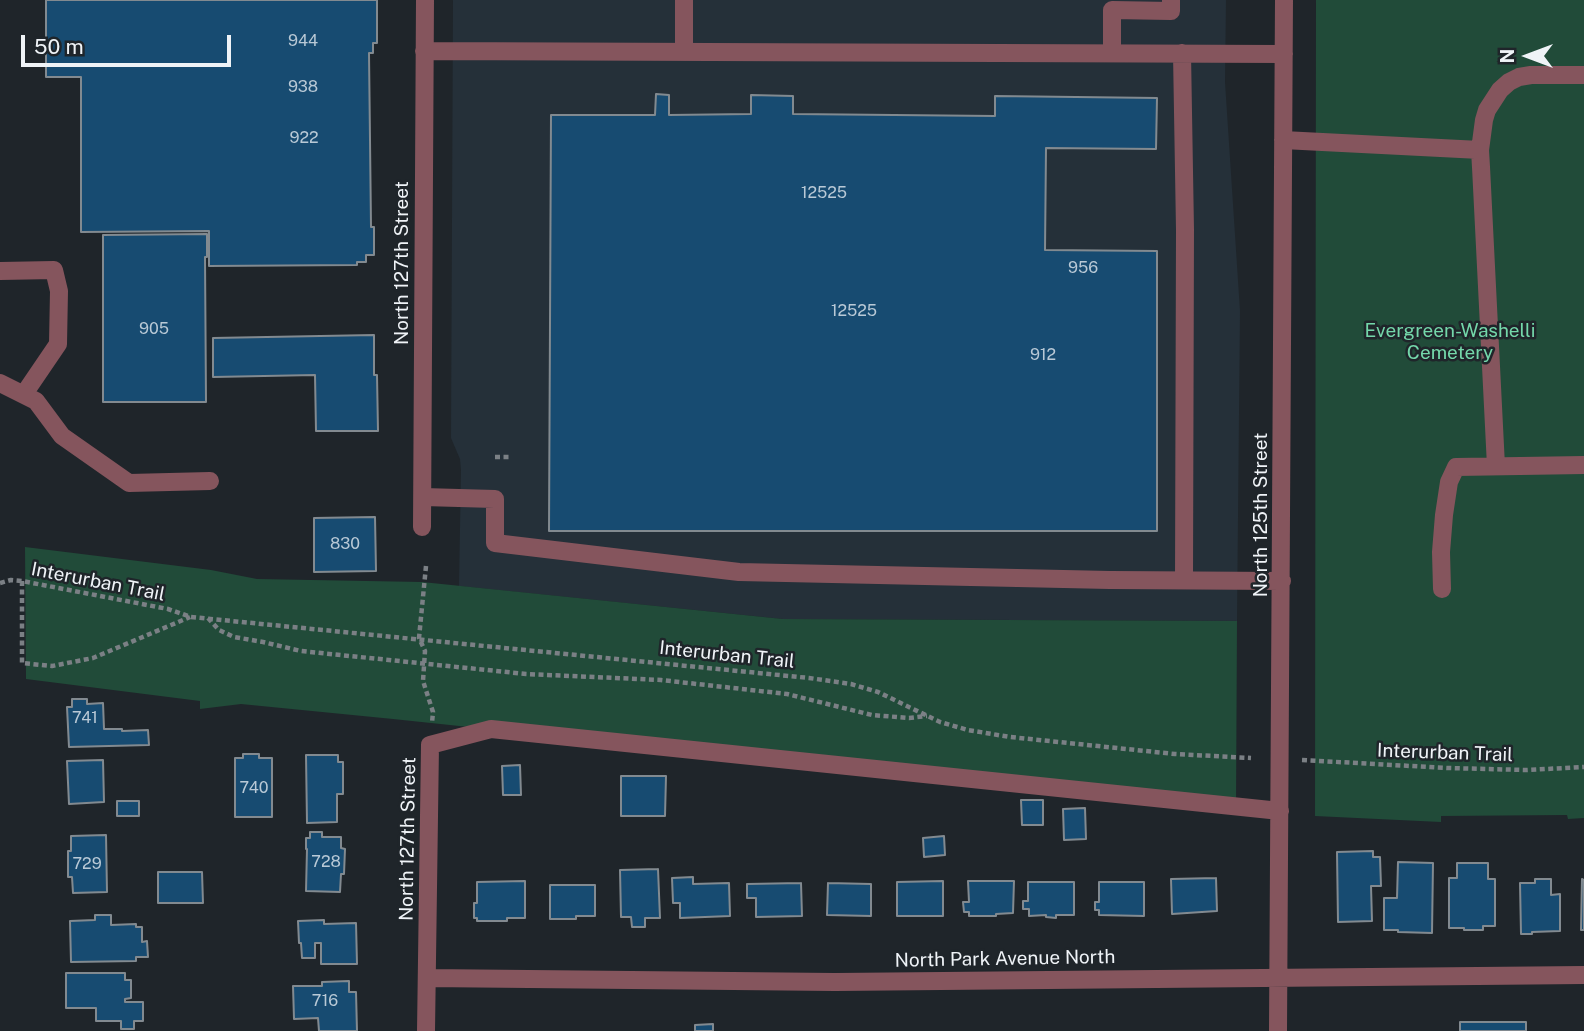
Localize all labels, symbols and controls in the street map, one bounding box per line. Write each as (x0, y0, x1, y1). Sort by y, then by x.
scale bar (24, 21, 234, 65)
north arrow (1493, 21, 1563, 91)
house number: 944 (288, 31, 318, 51)
text: 50 m (34, 34, 84, 59)
text: N (1496, 49, 1518, 63)
house number: 938 (288, 77, 318, 97)
house number: 922 (289, 128, 319, 148)
street label: North 127th Street (391, 181, 413, 345)
house number: 12525 (801, 183, 847, 203)
house number: 956 (1068, 258, 1098, 278)
house number: 12525 (831, 301, 877, 321)
house number: 905 (139, 319, 169, 339)
park label: Evergreen-Washelli Cemetery (1365, 320, 1535, 364)
house number: 912 (1030, 345, 1056, 365)
street label: North 125th Street (1250, 433, 1272, 597)
house number: 830 (330, 534, 360, 554)
street label: Interurban Trail (29, 558, 167, 606)
street label: Interurban Trail (658, 637, 796, 673)
house number: 741 (72, 708, 98, 728)
street label: Interurban Trail (1377, 739, 1513, 767)
street label: North 127th Street (395, 757, 421, 921)
house number: 740 (239, 778, 269, 798)
house number: 728 (311, 852, 341, 872)
house number: 729 (72, 854, 102, 874)
street label: North Park Avenue North (895, 946, 1115, 972)
house number: 716 (312, 991, 338, 1011)

